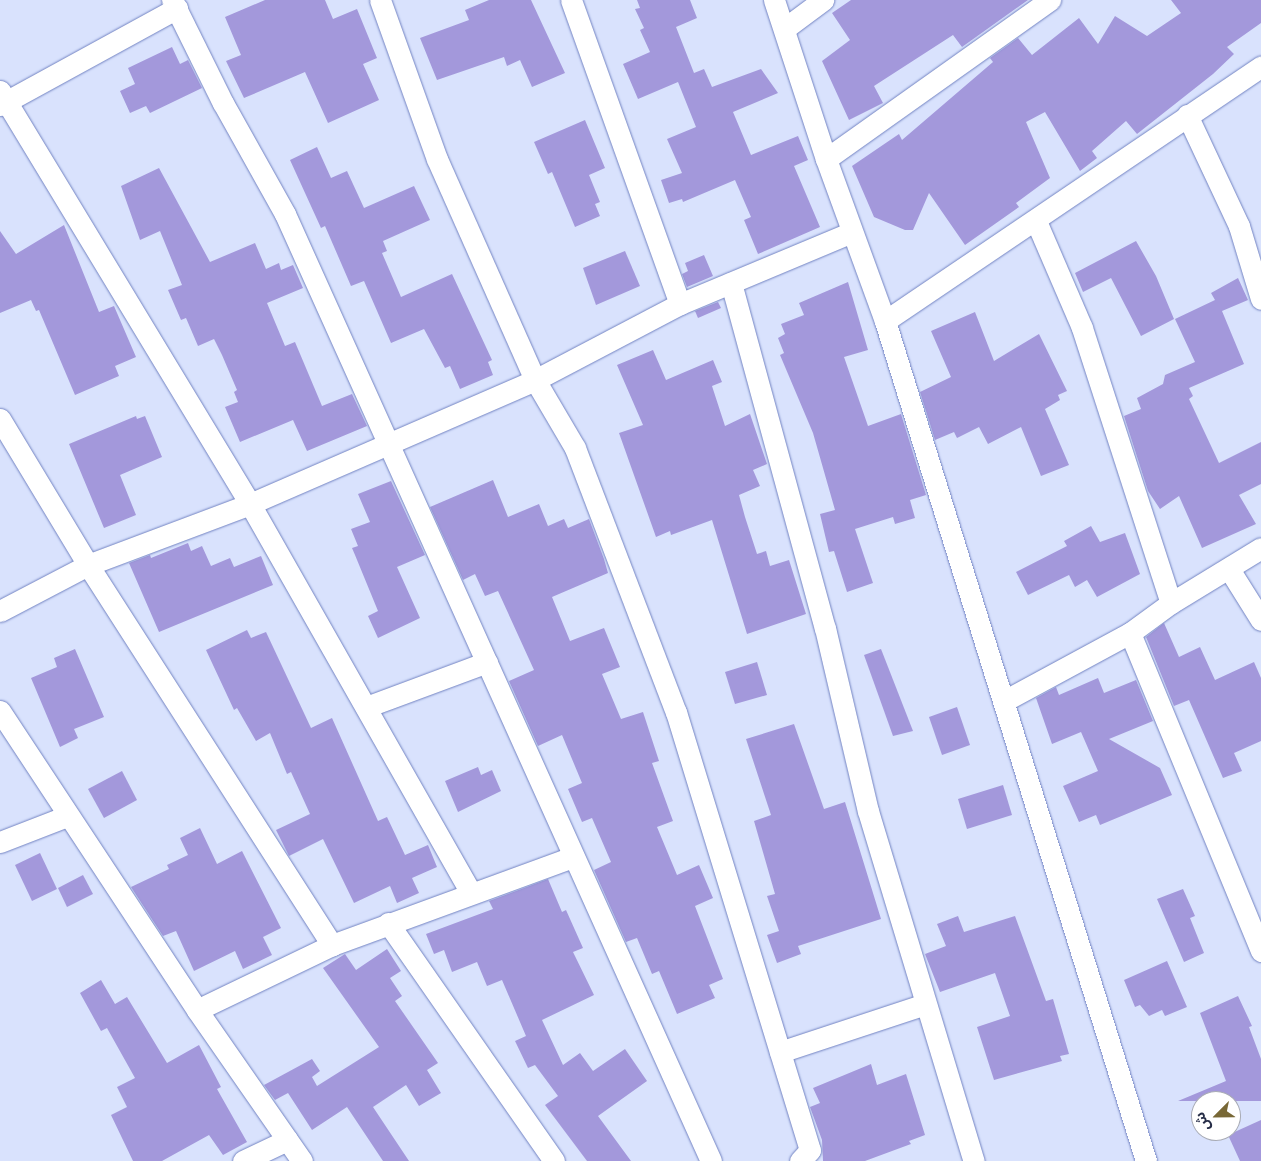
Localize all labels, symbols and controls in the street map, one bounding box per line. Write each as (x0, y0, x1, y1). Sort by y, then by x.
north arrow (1191, 1091, 1241, 1141)
text: ش (1186, 1107, 1220, 1136)

